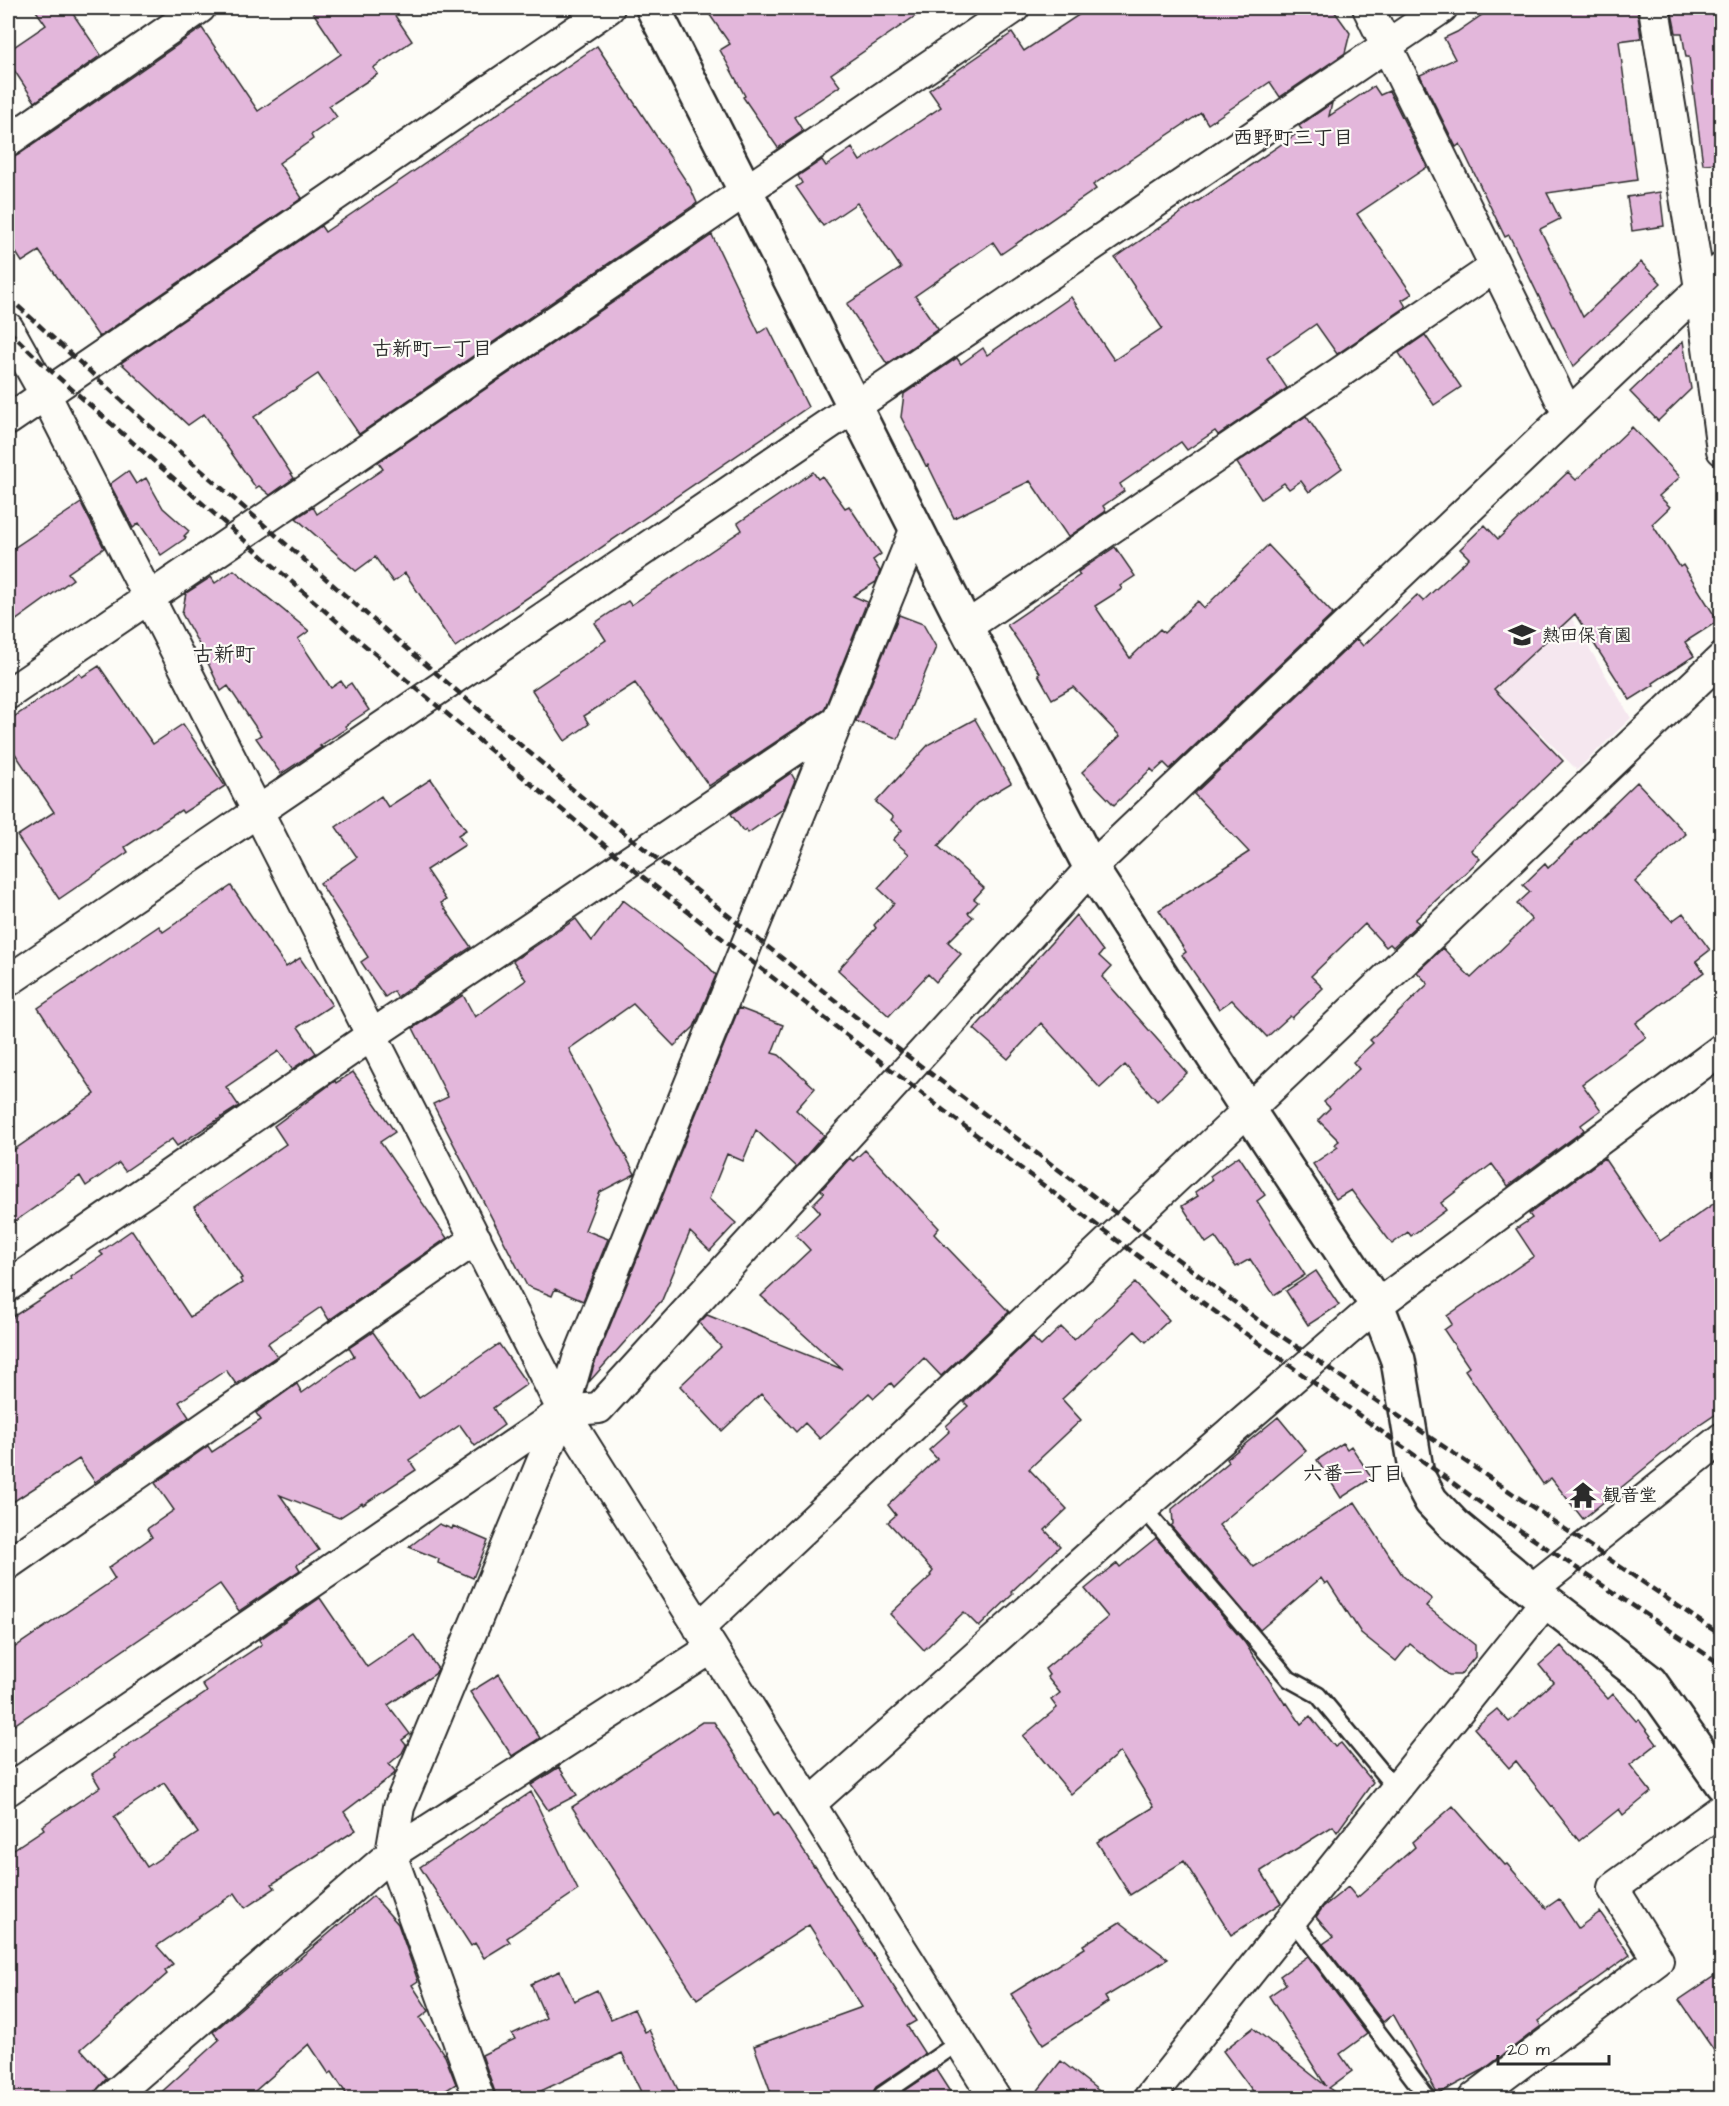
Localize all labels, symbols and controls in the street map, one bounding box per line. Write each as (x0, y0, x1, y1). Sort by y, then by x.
district label: 西野町三丁目 (1233, 124, 1353, 152)
district label: 古新町一丁目 (372, 335, 492, 363)
school or university icon: 熱田保育園 (1507, 620, 1537, 650)
place label: 熱田保育園 (1542, 623, 1632, 648)
district label: 古新町 (193, 640, 256, 669)
district label: 六番一丁目 (1303, 1460, 1403, 1488)
temple icon: 観音堂 (1568, 1480, 1598, 1510)
place label: 観音堂 (1603, 1483, 1657, 1508)
scale bar (1498, 2028, 1609, 2066)
text: 20 m (1507, 2037, 1550, 2062)

